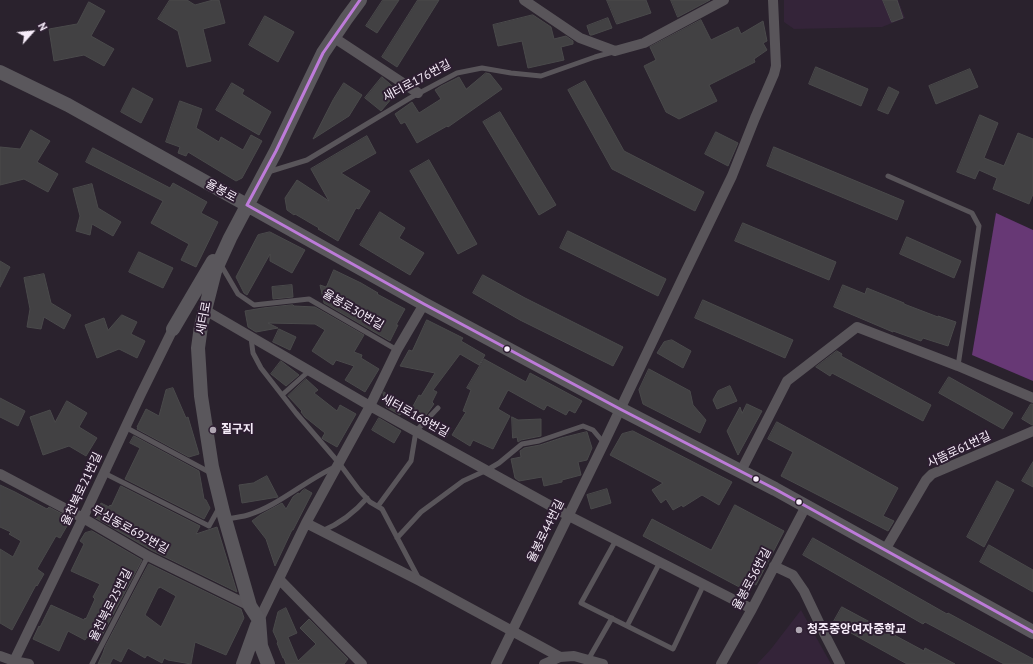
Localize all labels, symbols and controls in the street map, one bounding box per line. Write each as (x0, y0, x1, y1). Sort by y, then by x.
north arrow (12, 12, 52, 52)
text: N (35, 20, 51, 33)
street label: 새터로176번길 (381, 57, 453, 105)
street label: 율봉로 (203, 177, 239, 205)
street label: 율봉로30번길 (320, 287, 386, 333)
street label: 새터로 (194, 300, 214, 336)
unlabelled marker (502, 344, 512, 354)
street label: 새터로168번길 (379, 392, 451, 440)
place label: 질구지 (221, 423, 254, 437)
marker: 질구지 (208, 425, 218, 435)
street label: 사뜸로61번길 (925, 429, 993, 471)
street label: 율천북로21번길 (59, 450, 105, 528)
unlabelled marker (751, 474, 761, 484)
street label: 율봉로44번길 (525, 497, 567, 565)
unlabelled marker (794, 497, 804, 507)
street label: 무심동로692번길 (89, 503, 171, 557)
street label: 율봉로56번길 (730, 545, 774, 613)
street label: 율천북로25번길 (87, 566, 135, 644)
place label: 청주중앙여자중학교 (807, 623, 906, 637)
marker: 청주중앙여자중학교 (794, 625, 804, 635)

